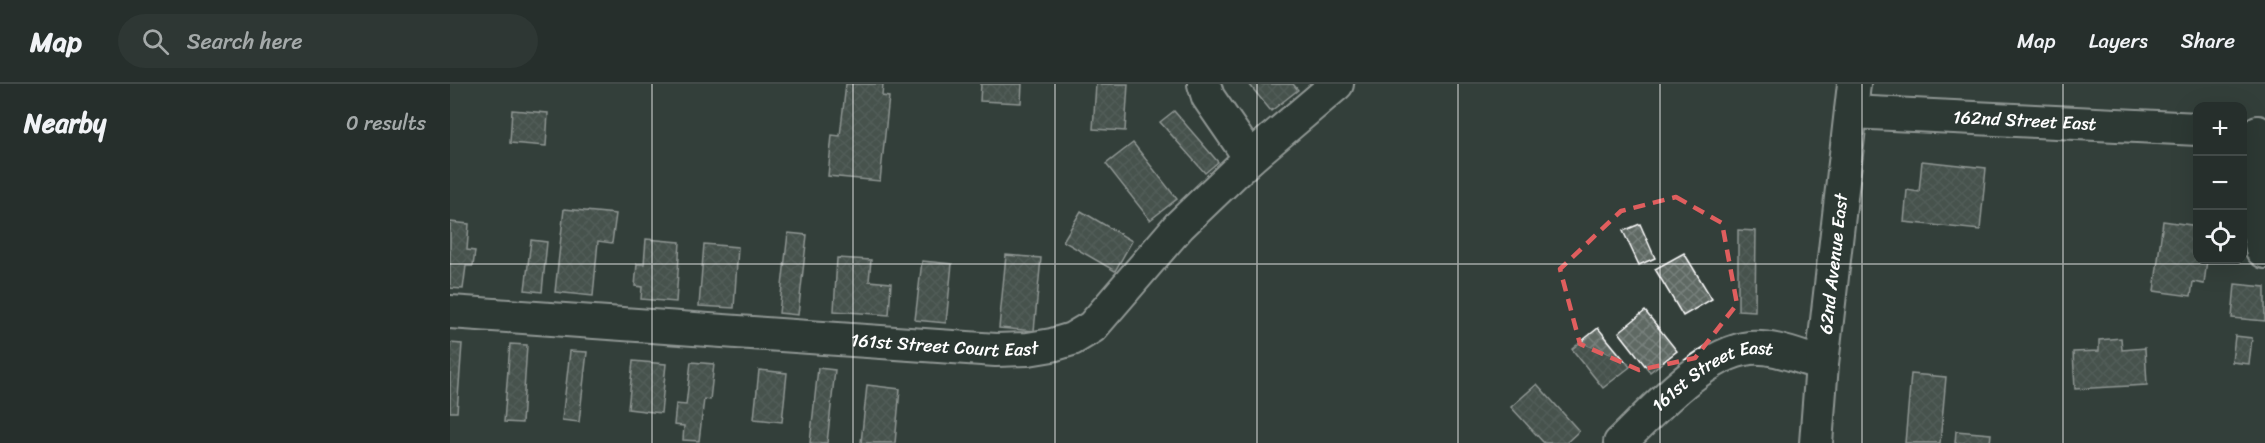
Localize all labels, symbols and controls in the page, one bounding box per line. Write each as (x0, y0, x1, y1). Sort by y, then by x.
search box (118, 14, 538, 68)
text: Map (30, 17, 82, 66)
text: Search here (187, 22, 303, 61)
text: Map (2017, 22, 2056, 60)
text: Layers (2089, 22, 2148, 60)
text: Share (2181, 22, 2235, 60)
icon: search (139, 25, 172, 58)
text: Nearby (24, 100, 106, 146)
street label: 162nd Street East (1952, 101, 2097, 140)
map controls (2193, 102, 2247, 264)
button: + (2193, 102, 2247, 156)
text: 0 results (346, 106, 426, 141)
button: − (2193, 156, 2247, 210)
street label: 62nd Avenue East (1810, 191, 1857, 336)
button: locate (2193, 210, 2247, 264)
street label: 161st Street Court East (850, 324, 1042, 366)
street label: 161st Street East (1644, 332, 1776, 420)

